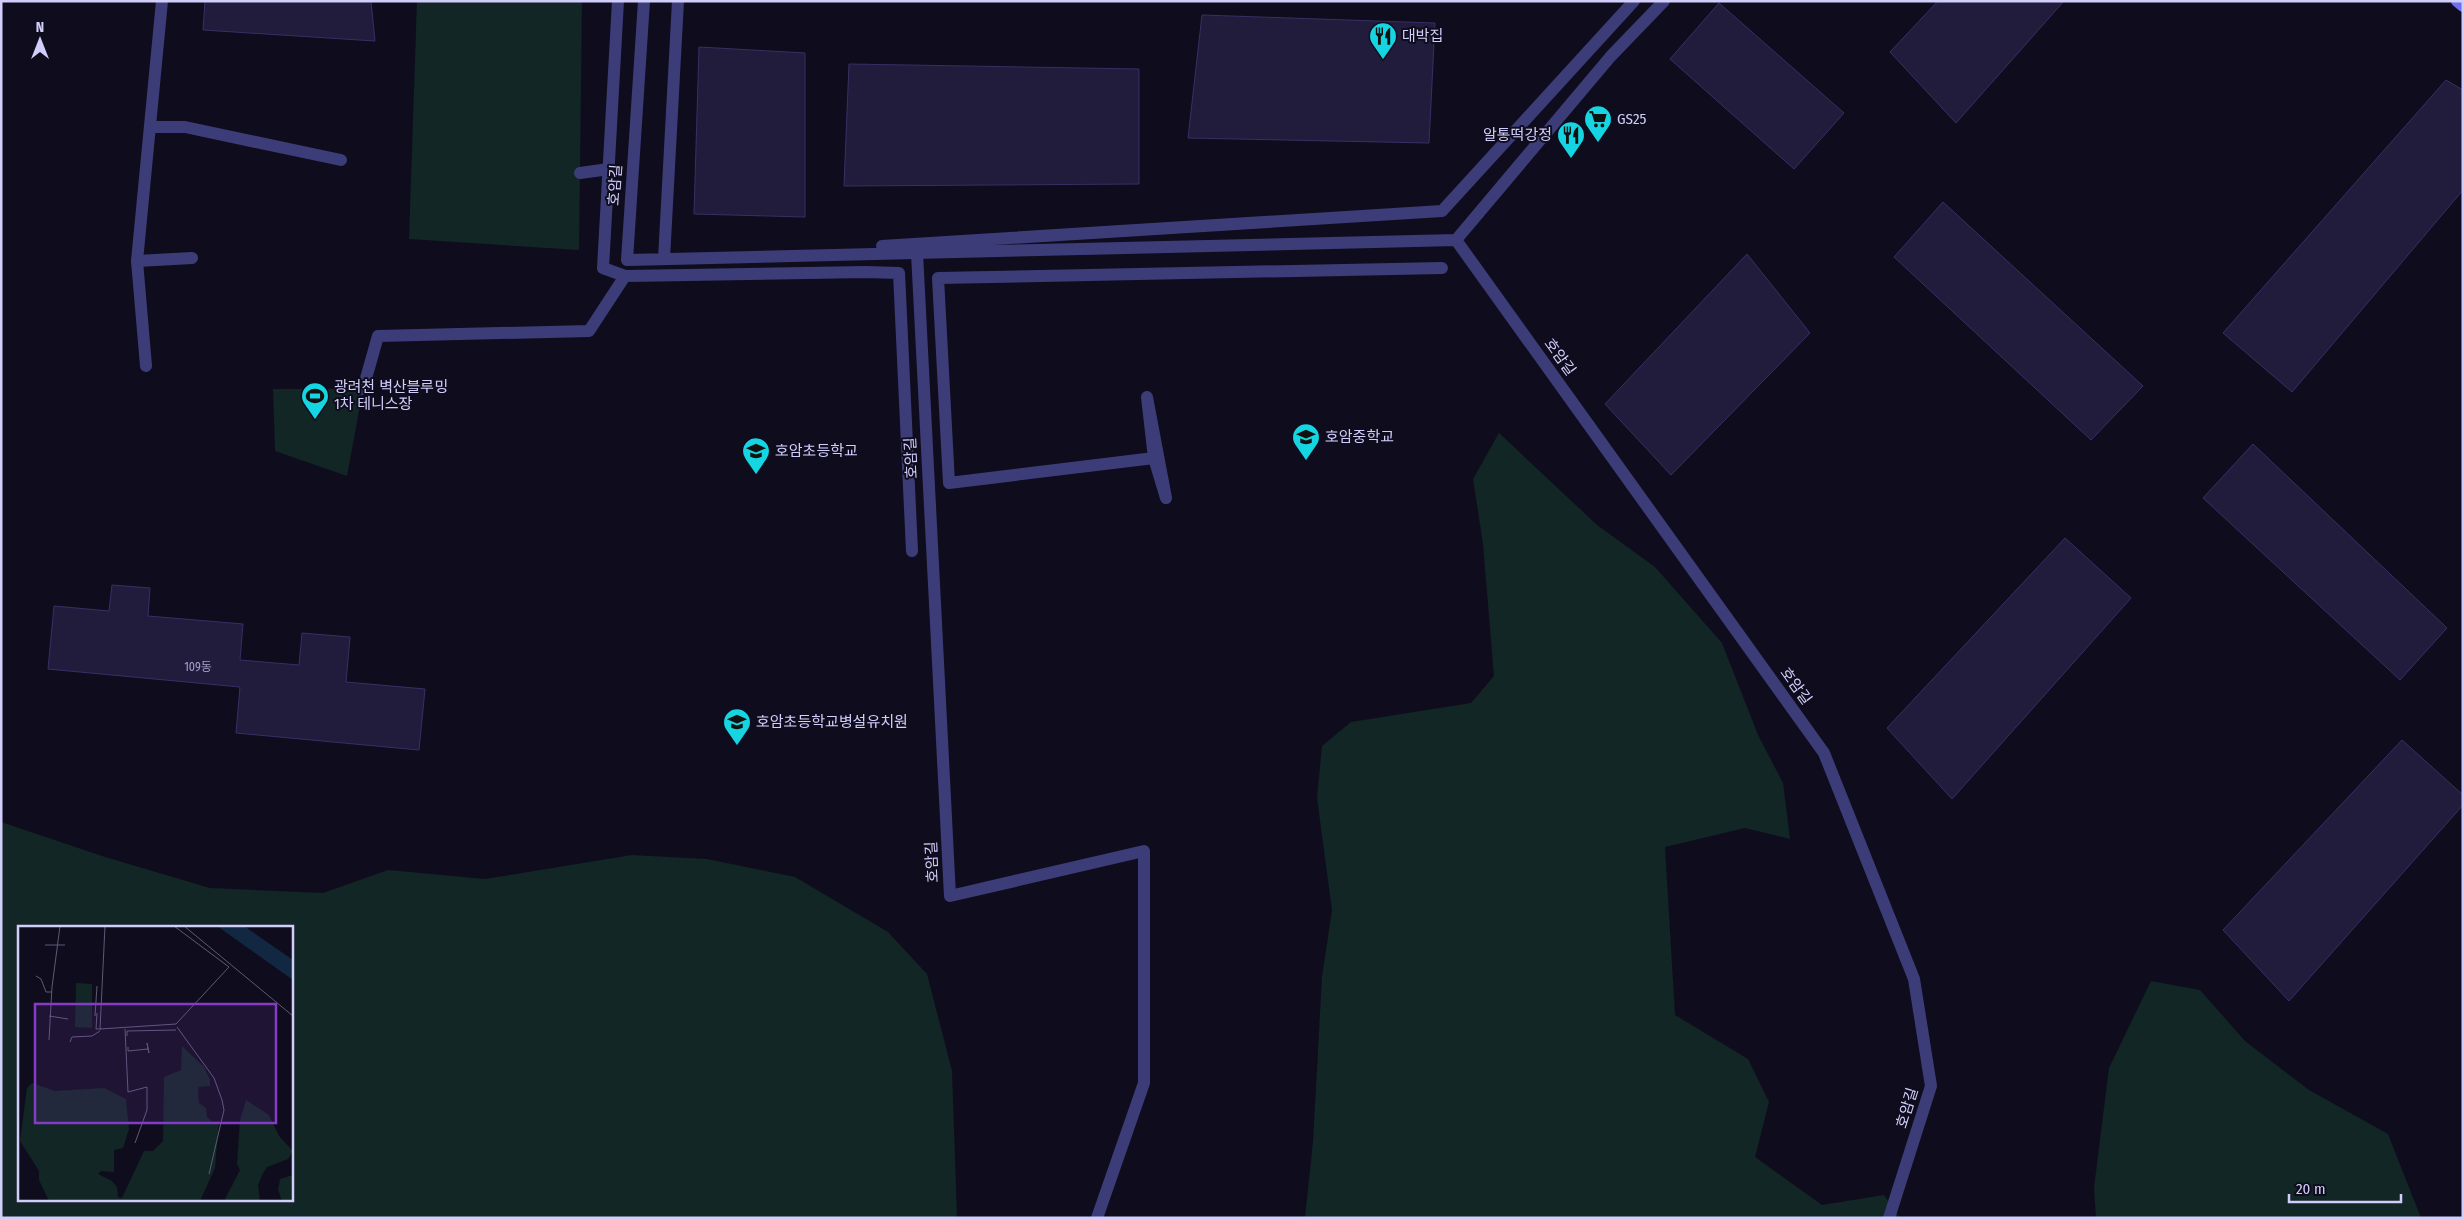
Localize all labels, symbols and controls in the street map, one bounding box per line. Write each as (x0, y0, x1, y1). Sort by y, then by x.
north arrow (15, 15, 65, 65)
text: N (36, 19, 44, 36)
restaurant icon: 대박집 (1368, 21, 1398, 60)
place label: 대박집 (1402, 27, 1443, 45)
supermarket icon: GS25 (1583, 104, 1613, 143)
place label: GS25 (1617, 110, 1647, 128)
restaurant icon: 알통떡강정 (1556, 120, 1586, 159)
place label: 알통떡강정 (1483, 126, 1552, 144)
street label: 호암길 (605, 164, 625, 206)
street label: 호암길 (1541, 335, 1579, 379)
place label: 광려천 벽산블루밍 1차 테니스장 (334, 378, 448, 413)
sports icon: 광려천 벽산블루밍 1차 테니스장 (300, 381, 330, 420)
school or university icon: 호암중학교 (1291, 422, 1321, 461)
place label: 호암중학교 (1325, 428, 1394, 446)
school or university icon: 호암초등학교 (741, 436, 771, 475)
street label: 호암길 (901, 437, 921, 479)
place label: 호암초등학교 (775, 442, 858, 460)
house number: 109동 (184, 660, 212, 674)
street label: 호암길 (1777, 664, 1815, 708)
school or university icon: 호암초등학교병설유치원 (722, 707, 752, 746)
place label: 호암초등학교병설유치원 (756, 713, 908, 731)
street label: 호암길 (922, 841, 942, 883)
inset map (18, 926, 292, 1202)
street label: 호암길 (1892, 1086, 1922, 1130)
scale bar (2289, 1172, 2402, 1204)
text: 20 m (2296, 1180, 2326, 1198)

